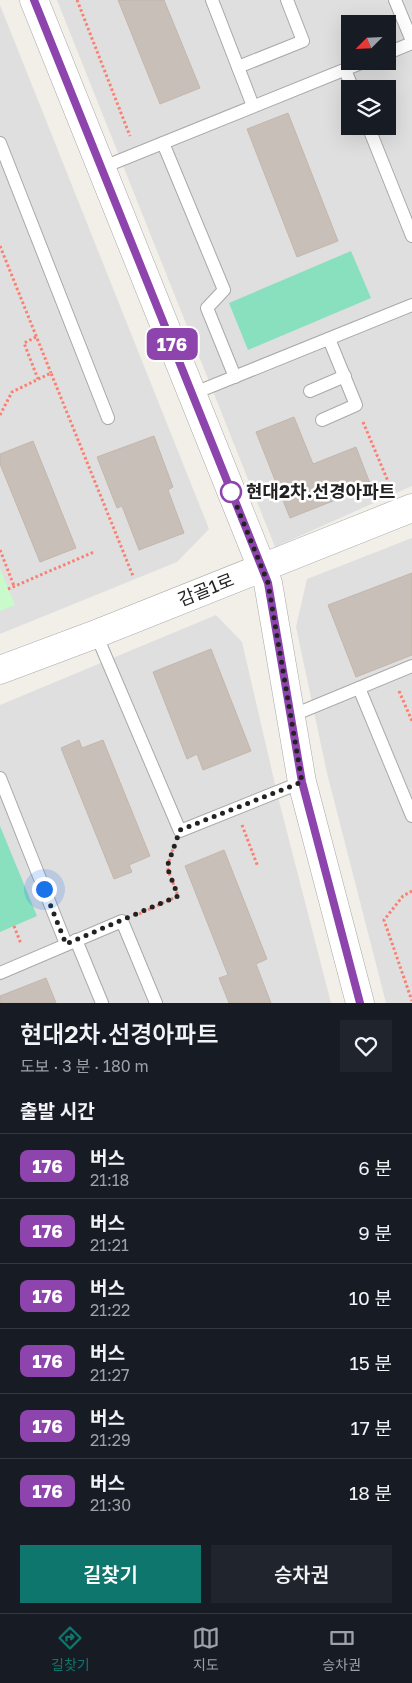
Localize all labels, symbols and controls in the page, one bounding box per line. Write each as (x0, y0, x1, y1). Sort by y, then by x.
north arrow (341, 15, 396, 70)
map controls (341, 15, 396, 135)
button: layers (341, 80, 396, 135)
line badge: 176 (143, 328, 201, 360)
text: 176 (157, 333, 187, 355)
place label: 현대2차.선경아파트 (246, 480, 395, 502)
marker: 현대2차.선경아파트 (220, 481, 242, 503)
street label: 감골1로 (174, 568, 237, 610)
your location (32, 877, 57, 902)
text: 현대2차.선경아파트 (20, 1019, 218, 1048)
button: heart (340, 1020, 392, 1072)
text: 도보 · 3 분 · 180 m (20, 1056, 149, 1076)
text: 출발 시간 (20, 1099, 95, 1122)
text: 버스 (90, 1146, 125, 1169)
text: 176 (32, 1155, 63, 1177)
text: 6 분 (358, 1156, 392, 1179)
text: 21:18 (90, 1170, 129, 1190)
text: 버스 (90, 1211, 125, 1234)
text: 176 (32, 1220, 63, 1242)
text: 9 분 (358, 1221, 392, 1244)
text: 21:21 (90, 1235, 129, 1255)
text: 버스 (90, 1276, 125, 1299)
text: 176 (32, 1285, 63, 1307)
text: 10 분 (349, 1286, 392, 1309)
text: 21:22 (90, 1300, 130, 1320)
text: 버스 (90, 1341, 125, 1364)
text: 176 (32, 1350, 63, 1372)
text: 15 분 (350, 1351, 392, 1374)
text: 21:27 (90, 1365, 130, 1385)
text: 버스 (90, 1406, 125, 1429)
text: 176 (32, 1415, 63, 1437)
text: 17 분 (350, 1416, 392, 1439)
text: 21:29 (90, 1430, 131, 1450)
text: 버스 (90, 1471, 125, 1494)
text: 176 (32, 1480, 63, 1502)
text: 18 분 (349, 1481, 392, 1504)
text: 21:30 (90, 1495, 131, 1515)
button: 길찾기 (20, 1545, 201, 1603)
button: 승차권 (211, 1545, 392, 1603)
tab: 길찾기 (51, 1624, 90, 1674)
tab: 지도 (192, 1624, 220, 1674)
tab: 승차권 (322, 1624, 361, 1674)

